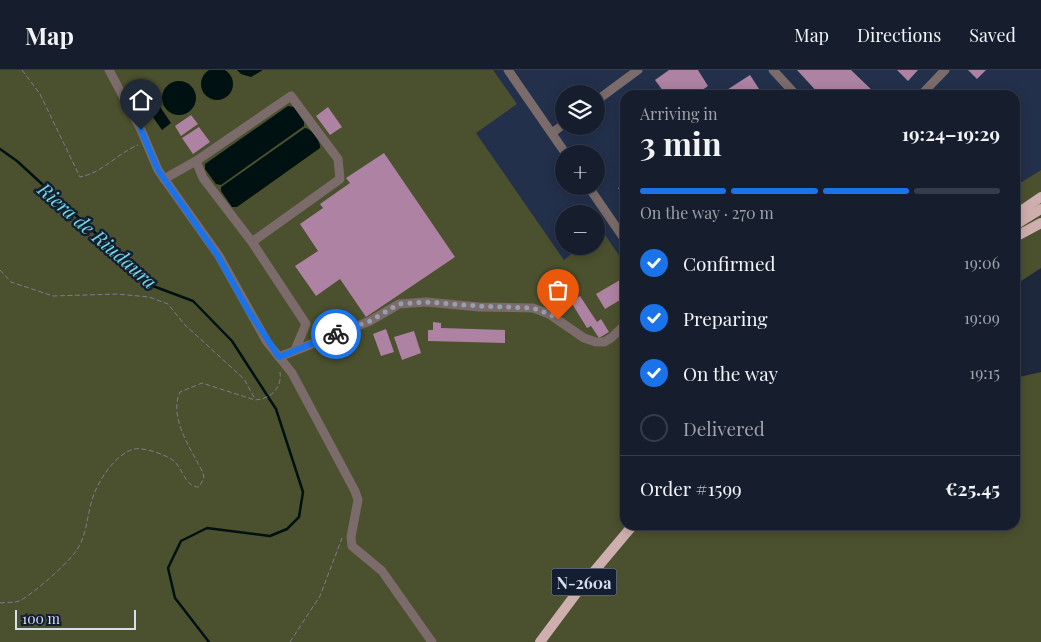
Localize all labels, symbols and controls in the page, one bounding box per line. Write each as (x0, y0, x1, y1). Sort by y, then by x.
text: Map (25, 19, 74, 51)
text: Map (794, 23, 829, 47)
text: Directions (857, 23, 941, 47)
text: Saved (969, 23, 1016, 47)
pin (120, 79, 162, 130)
map controls (555, 85, 605, 255)
button: layers (555, 85, 605, 135)
icon: home (127, 86, 155, 114)
text: Arriving in (640, 103, 718, 124)
text: 19:24–19:29 (902, 120, 1000, 146)
text: 3 min (640, 121, 722, 164)
button: + (555, 145, 605, 195)
water label: Riera de Riudaura (32, 175, 163, 294)
text: On the way · 270 m (640, 202, 774, 223)
button: − (555, 205, 605, 255)
icon: check (640, 249, 668, 277)
text: Confirmed (683, 250, 776, 276)
text: 19:06 (964, 252, 1000, 273)
pin (537, 269, 579, 320)
icon: bag (544, 276, 572, 304)
icon: check (640, 304, 668, 332)
text: Preparing (683, 305, 768, 331)
text: 19:09 (964, 307, 1000, 328)
courier (311, 309, 361, 359)
icon: bike (322, 320, 350, 348)
icon: check (640, 359, 668, 387)
text: On the way (683, 360, 778, 386)
text: 19:15 (969, 362, 1000, 383)
text: Delivered (683, 415, 765, 441)
text: Order #1599 (640, 475, 742, 501)
text: €25.45 (945, 475, 1000, 501)
road number: N-260a (552, 568, 616, 596)
scale bar (15, 607, 136, 630)
text: 100 m (22, 609, 60, 628)

